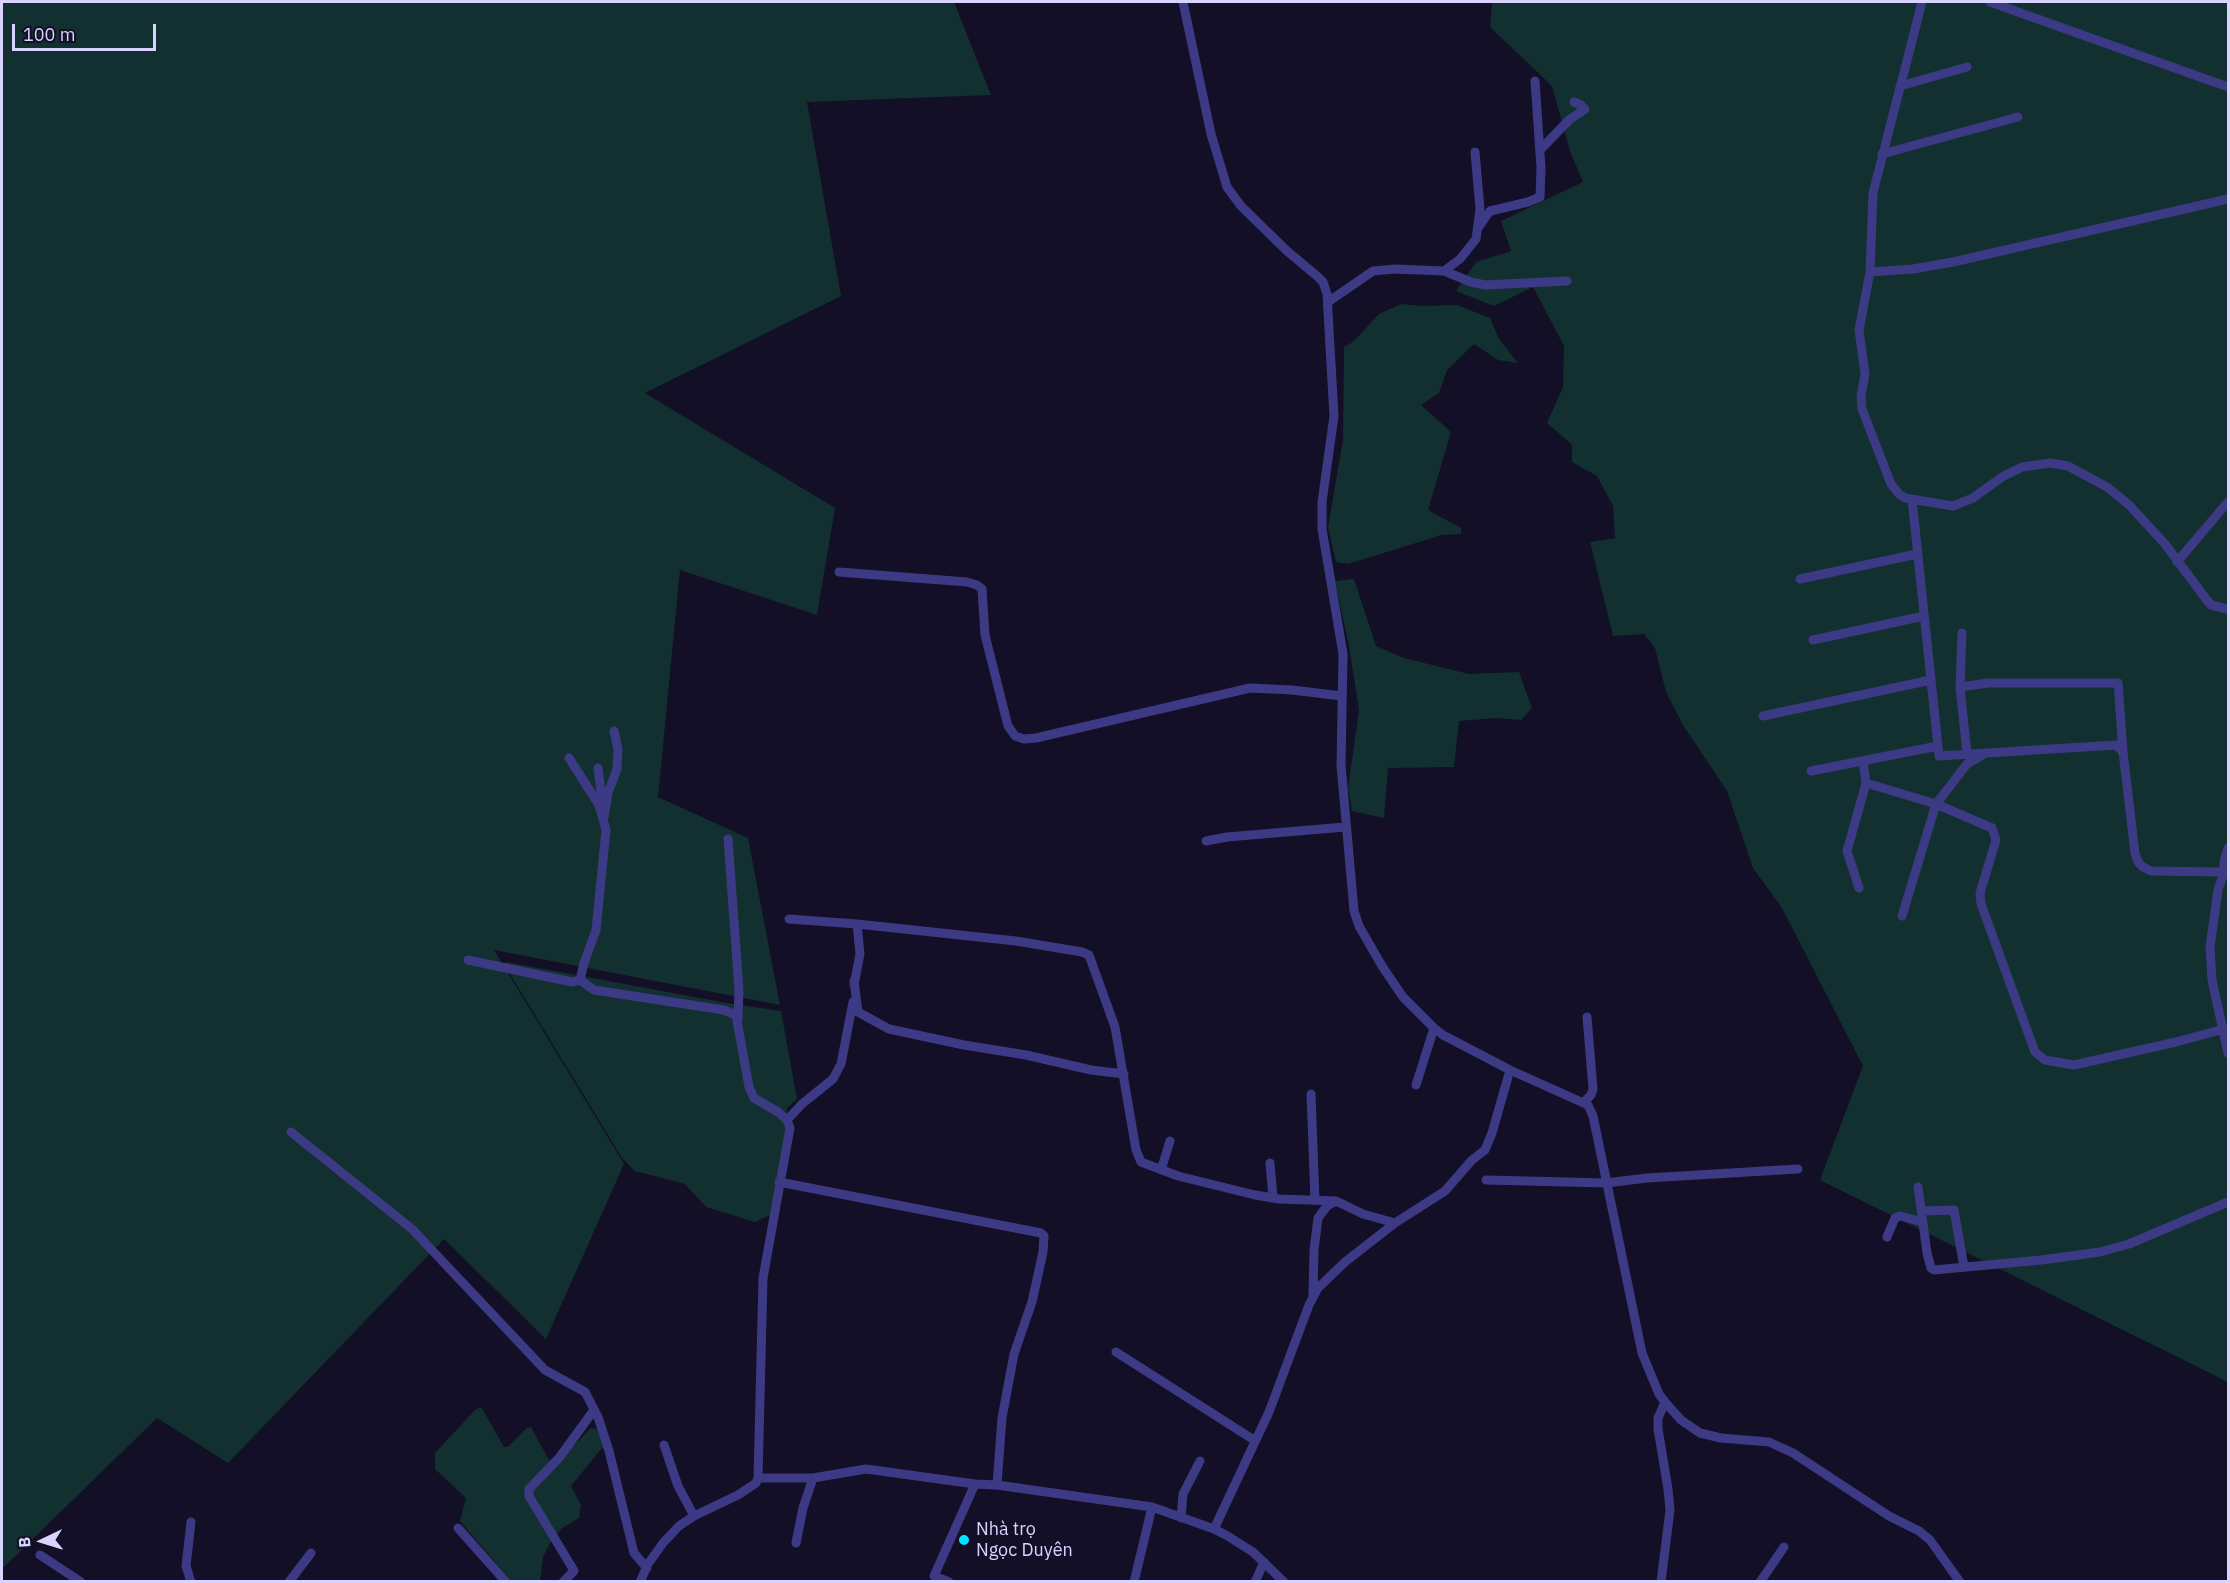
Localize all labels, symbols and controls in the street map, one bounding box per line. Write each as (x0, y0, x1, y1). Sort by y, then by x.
scale bar (15, 12, 159, 50)
text: 100 m (23, 23, 75, 46)
north arrow (12, 1511, 72, 1571)
place label: Nhà trọ Ngọc Duyên (976, 1519, 1073, 1562)
marker: Nhà trọ Ngọc Duyên (957, 1533, 971, 1547)
text: B (14, 1536, 34, 1548)

